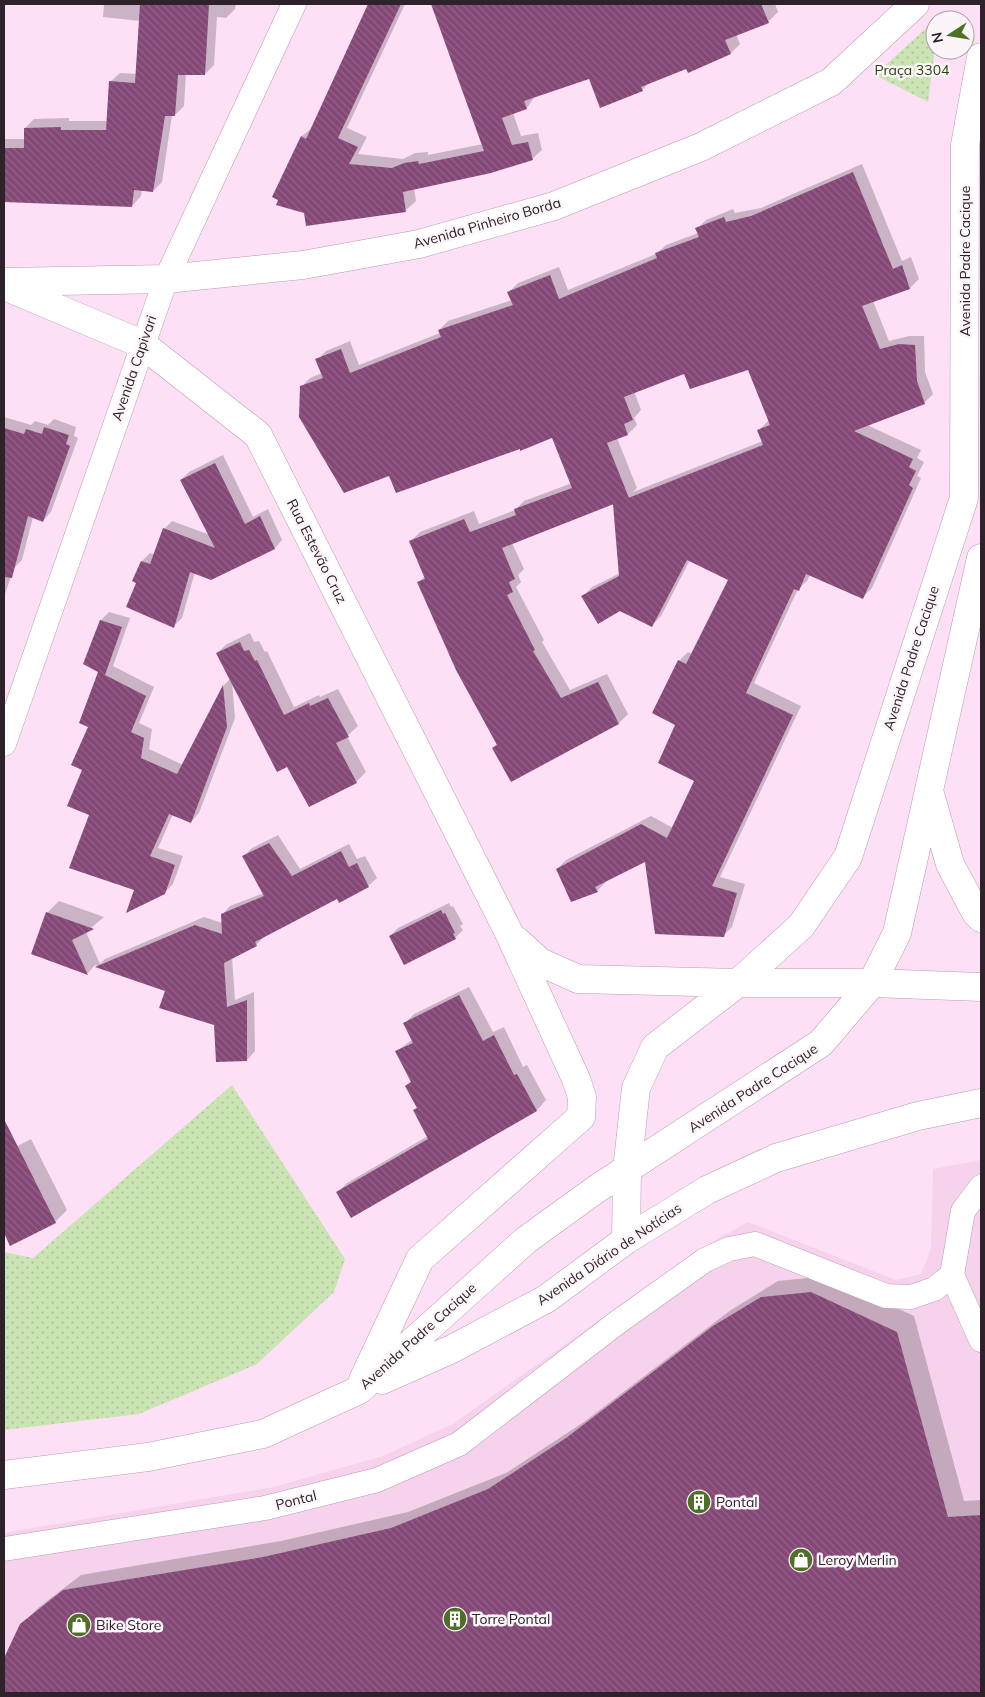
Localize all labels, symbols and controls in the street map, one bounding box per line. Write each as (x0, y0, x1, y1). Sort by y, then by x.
north arrow (925, 10, 975, 60)
text: N (927, 31, 947, 45)
park label: Praça 3304 (875, 61, 950, 79)
street label: Avenida Padre Cacique (956, 186, 974, 336)
street label: Avenida Pinheiro Borda (411, 193, 563, 253)
street label: Avenida Capivari (108, 313, 160, 423)
street label: Rua Estevão Cruz (283, 496, 351, 606)
street label: Avenida Padre Cacique (879, 584, 943, 732)
street label: Avenida Padre Cacique (685, 1039, 821, 1137)
street label: Avenida Diário de Notícias (533, 1199, 685, 1309)
street label: Avenida Padre Cacique (356, 1279, 480, 1393)
street label: Pontal (274, 1486, 318, 1514)
building icon: Pontal (686, 1489, 712, 1515)
place label: Pontal (716, 1493, 758, 1511)
shop icon: Leroy Merlin (788, 1547, 814, 1573)
place label: Leroy Merlin (818, 1551, 897, 1569)
building icon: Torre Pontal (442, 1606, 468, 1632)
place label: Torre Pontal (472, 1610, 550, 1628)
shop icon: Bike Store (66, 1612, 92, 1638)
place label: Bike Store (96, 1616, 161, 1634)

